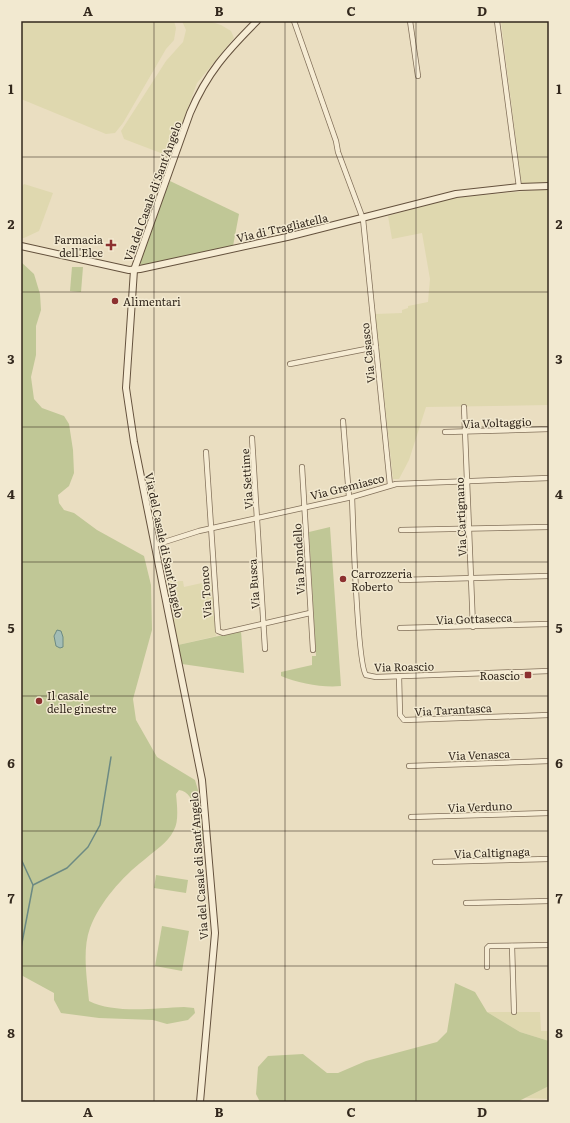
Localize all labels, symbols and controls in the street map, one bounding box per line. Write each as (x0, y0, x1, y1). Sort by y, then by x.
text: A (83, 1, 93, 20)
text: B (215, 1, 224, 20)
text: C (346, 1, 356, 20)
text: D (477, 1, 487, 20)
text: 1 (8, 79, 14, 98)
text: 1 (556, 79, 562, 98)
street label: Via del Casale di Sant'Angelo (119, 119, 185, 263)
street label: Via di Tragliatella (235, 209, 329, 245)
text: 2 (8, 214, 15, 233)
text: 2 (556, 214, 563, 233)
place label: Farmacia dell'Elce (54, 231, 103, 260)
marker: Farmacia dell'Elce (106, 240, 116, 250)
place label: Alimentari (123, 293, 181, 309)
marker: Alimentari (110, 296, 120, 306)
street label: Via Casasco (356, 322, 378, 384)
text: 3 (7, 349, 15, 368)
text: 3 (555, 349, 563, 368)
street label: Via Voltaggio (462, 413, 532, 431)
street label: Via Settime (236, 448, 256, 510)
street label: Via Gremiasco (308, 469, 386, 503)
street label: Via del Casale di Sant'Angelo (142, 471, 188, 619)
street label: Via Cartignano (451, 477, 469, 557)
text: 4 (7, 484, 15, 503)
text: 4 (555, 484, 563, 503)
street label: Via Brondello (288, 523, 308, 595)
street label: Via Busca (243, 558, 263, 610)
street label: Via Tonco (195, 565, 215, 619)
place label: Carrozzeria Roberto (351, 565, 412, 594)
marker: Carrozzeria Roberto (338, 574, 348, 584)
street label: Via Gottasecca (436, 609, 513, 627)
text: 5 (7, 618, 15, 637)
text: 5 (555, 618, 563, 637)
street label: Via Roascio (374, 657, 434, 675)
place label: Roascio (480, 667, 520, 683)
marker: Roascio (523, 670, 533, 680)
place label: Il casale delle ginestre (47, 687, 117, 716)
marker: Il casale delle ginestre (34, 696, 44, 706)
street label: Via Tarantasca (414, 699, 492, 719)
street label: Via Venasca (448, 745, 510, 763)
text: 6 (7, 753, 15, 772)
text: 6 (555, 753, 563, 772)
street label: Via del Casale di Sant'Angelo (185, 792, 211, 940)
street label: Via Verduno (447, 797, 513, 815)
street label: Via Caltignaga (454, 843, 530, 861)
text: 7 (7, 888, 15, 907)
text: 7 (555, 888, 563, 907)
text: 8 (7, 1023, 15, 1042)
text: 8 (555, 1023, 563, 1042)
text: A (83, 1102, 93, 1121)
text: B (215, 1102, 224, 1121)
text: C (346, 1102, 356, 1121)
text: D (477, 1102, 487, 1121)

